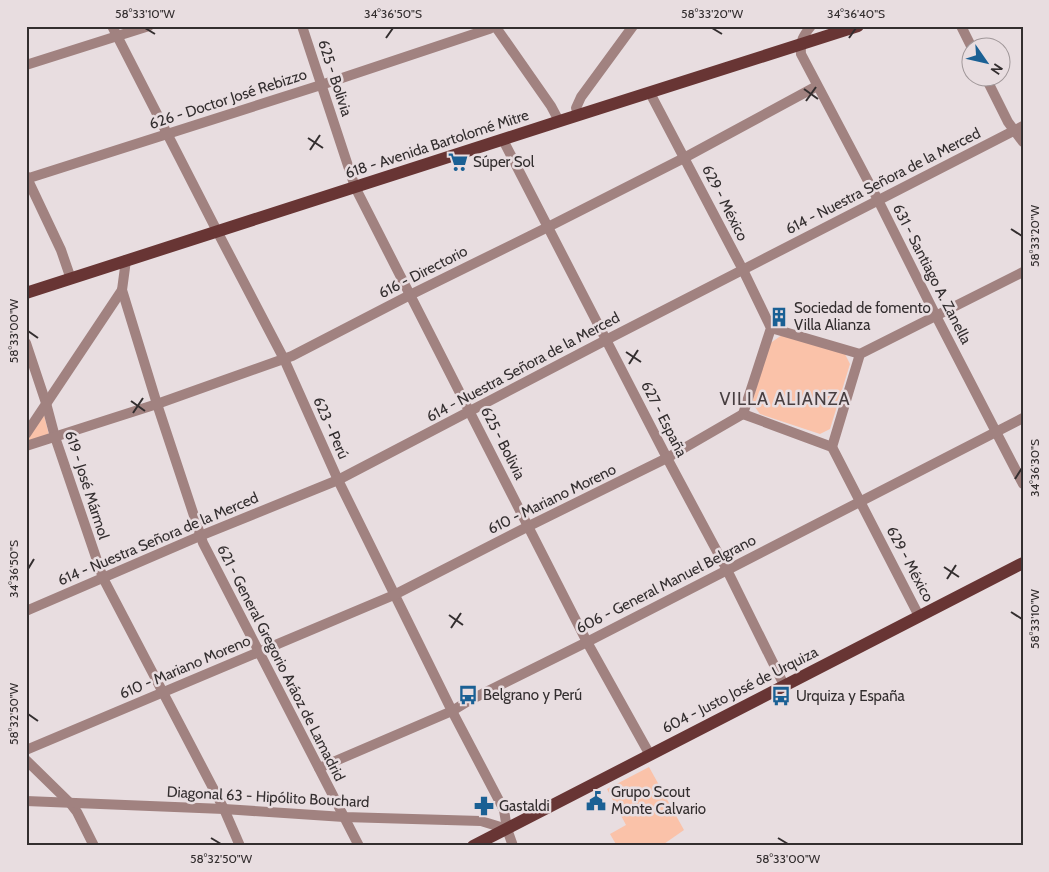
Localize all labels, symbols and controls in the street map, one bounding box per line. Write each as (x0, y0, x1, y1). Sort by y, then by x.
text: 58°33'10"W (115, 6, 176, 21)
text: 34°36'50"S (364, 6, 422, 21)
text: 58°33'20"W (681, 6, 744, 21)
text: 34°36'40"S (827, 6, 885, 21)
street label: 625 - Bolivia (314, 38, 356, 119)
north arrow (962, 38, 1012, 88)
text: N (987, 60, 1007, 78)
street label: 626 - Doctor José Rebizzo (147, 65, 309, 133)
street label: 618 - Avenida Bartolomé Mitre (343, 106, 531, 182)
street label: 614 - Nuestra Señora de la Merced (783, 124, 983, 238)
supermarket icon: Súper Sol (447, 151, 469, 173)
place label: Súper Sol (473, 153, 535, 171)
street label: 629 - México (698, 162, 752, 244)
street label: 631 - Santiago A. Zanella (889, 201, 976, 348)
text: 58°33'20"W (1027, 204, 1042, 267)
street label: 616 - Directorio (376, 242, 470, 302)
text: 58°33'00"W (6, 298, 21, 363)
place label: Sociedad de fomento Villa Alianza (794, 299, 931, 334)
building icon: Sociedad de fomento Villa Alianza (768, 306, 790, 328)
street label: 614 - Nuestra Señora de la Merced (423, 308, 623, 426)
street label: 627 - España (637, 378, 691, 461)
district label: VILLA ALIANZA (719, 388, 851, 410)
street label: 623 - Perú (309, 394, 353, 462)
street label: 625 - Bolivia (477, 404, 529, 483)
street label: 619 - José Mármol (61, 428, 113, 542)
text: 34°36'30"S (1027, 439, 1042, 497)
street label: 610 - Mariano Moreno (485, 460, 619, 538)
street label: 614 - Nuestra Señora de la Merced (55, 488, 261, 590)
street label: 629 - México (883, 523, 937, 605)
street label: 606 - General Manuel Belgrano (573, 531, 759, 637)
text: 34°36'50"S (6, 540, 21, 598)
street label: 621 - General Gregorio Aráoz de Lamadrid (213, 542, 349, 784)
text: 58°33'10"W (1027, 588, 1042, 649)
street label: 610 - Mariano Moreno (117, 631, 253, 703)
street label: 604 - Justo José de Urquiza (659, 642, 822, 737)
text: 58°32'50"W (6, 682, 21, 745)
bus stop icon: Belgrano y Perú (457, 684, 479, 706)
bus stop icon: Urquiza y España (770, 685, 792, 707)
place label: Belgrano y Perú (483, 686, 582, 704)
place label: Urquiza y España (796, 687, 906, 705)
street label: Diagonal 63 - Hipólito Bouchard (166, 783, 370, 811)
place label: Grupo Scout Monte Calvario (611, 783, 706, 818)
public building icon: Grupo Scout Monte Calvario (585, 790, 607, 812)
pharmacy icon: Gastaldi (473, 795, 495, 817)
place label: Gastaldi (499, 797, 550, 815)
text: 58°32'50"W (190, 851, 253, 866)
text: 58°33'00"W (756, 851, 821, 866)

